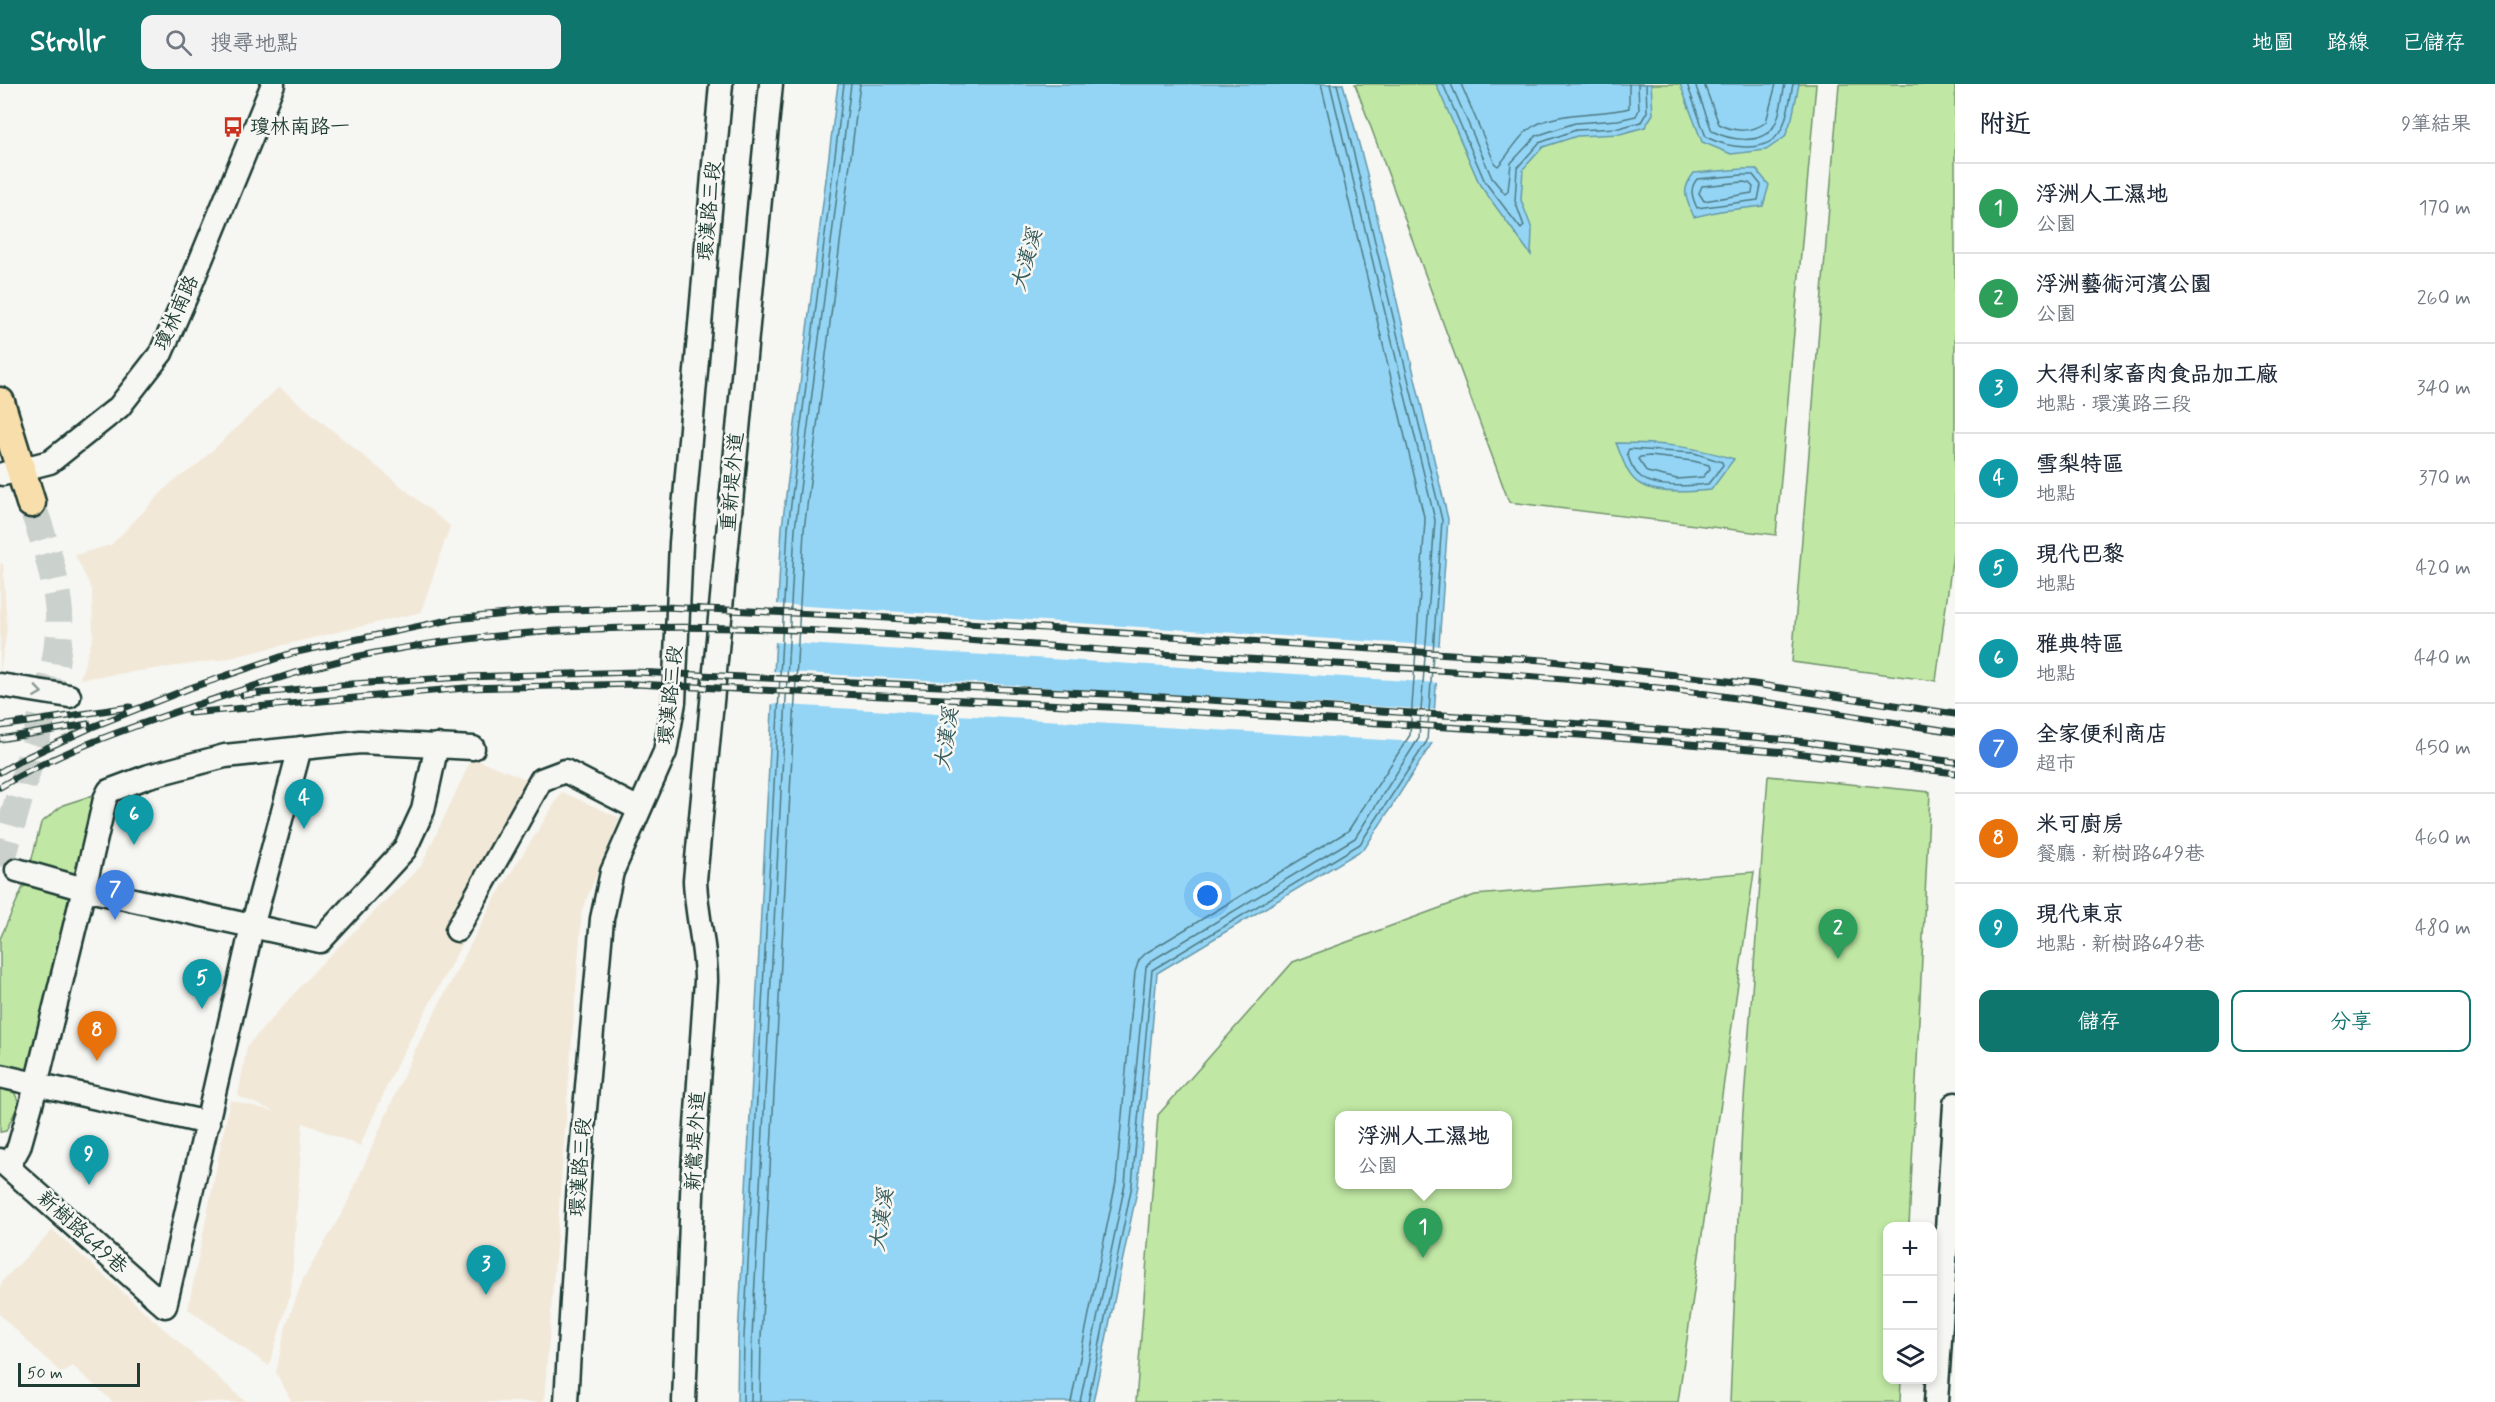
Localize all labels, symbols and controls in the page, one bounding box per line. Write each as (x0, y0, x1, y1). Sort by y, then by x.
search box (141, 15, 561, 69)
text: Strollr (30, 24, 105, 61)
icon: search (162, 26, 195, 59)
text: 地圖 (2252, 29, 2294, 57)
text: 路線 (2327, 29, 2369, 57)
text: 已儲存 (2402, 29, 2465, 57)
text: 搜尋地點 (210, 30, 298, 58)
text: 附近 (1979, 108, 2031, 142)
text: 9筆結果 (2401, 111, 2471, 138)
place label: 瓊林南路一 (250, 114, 350, 141)
bus stop icon: 瓊林南路一 (221, 115, 245, 139)
street label: 環漢路三段 (692, 160, 728, 262)
text: 浮洲人工濕地 (2036, 181, 2168, 209)
text: 1 (1994, 195, 2003, 222)
text: 170 m (2419, 195, 2471, 222)
text: 公園 (2036, 211, 2076, 238)
water label: 大漢溪 (1005, 225, 1049, 294)
street label: 瓊林南路 (148, 270, 206, 355)
text: 浮洲藝術河濱公園 (2036, 271, 2212, 299)
text: 2 (1994, 285, 2003, 312)
text: 260 m (2417, 285, 2471, 312)
text: 公園 (2036, 301, 2076, 328)
text: 大得利家畜肉食品加工廠 (2036, 361, 2278, 389)
text: 3 (1994, 375, 2003, 402)
text: 340 m (2416, 375, 2471, 402)
text: 地點 · 環漢路三段 (2036, 391, 2191, 418)
street label: 重新堤外道 (715, 431, 751, 533)
text: 雪梨特區 (2036, 451, 2124, 479)
text: 4 (1993, 465, 2004, 492)
text: 370 m (2419, 465, 2471, 492)
text: 地點 (2036, 481, 2076, 508)
text: 現代巴黎 (2036, 541, 2124, 569)
text: 5 (1993, 555, 2005, 582)
text: 420 m (2415, 555, 2471, 582)
text: 地點 (2036, 571, 2076, 598)
text: 雅典特區 (2036, 631, 2124, 659)
street label: 環漢路三段 (652, 644, 690, 746)
text: 6 (1993, 645, 2004, 672)
text: 440 m (2414, 645, 2471, 672)
text: 地點 (2036, 661, 2076, 688)
one-way arrow (34, 686, 43, 698)
water label: 大漢溪 (929, 705, 965, 772)
text: 全家便利商店 (2036, 721, 2168, 749)
text: 7 (1992, 735, 2005, 762)
text: 450 m (2415, 735, 2471, 762)
text: 超市 (2036, 751, 2076, 778)
pin: 4 (284, 780, 324, 829)
pin: 6 (114, 796, 154, 845)
text: 米可廚房 (2036, 811, 2124, 839)
text: 8 (1993, 825, 2004, 852)
text: 460 m (2415, 825, 2471, 852)
text: 餐廳 · 新樹路649巷 (2036, 841, 2204, 868)
pin: 7 (96, 870, 134, 920)
your location (1193, 881, 1222, 910)
text: 現代東京 (2036, 901, 2124, 929)
pin: 2 (1818, 910, 1858, 959)
text: 9 (1994, 915, 2003, 942)
text: 480 m (2415, 915, 2471, 942)
text: 地點 · 新樹路649巷 (2036, 931, 2204, 958)
pin: 5 (182, 960, 222, 1009)
button: 儲存 (1979, 990, 2219, 1052)
button: 分享 (2231, 990, 2471, 1052)
pin: 8 (78, 1012, 116, 1061)
street label: 新鶯堤外道 (680, 1090, 712, 1192)
popup (1335, 1111, 1512, 1189)
street label: 環漢路三段 (564, 1116, 598, 1218)
text: 浮洲人工濕地 (1357, 1123, 1490, 1151)
pin: 9 (70, 1136, 109, 1185)
text: 公園 (1357, 1153, 1397, 1180)
street label: 新樹路649巷 (31, 1185, 134, 1281)
water label: 大漢溪 (864, 1186, 900, 1253)
pin: 1 (1404, 1208, 1442, 1258)
map controls (1883, 1222, 1937, 1384)
button: + (1883, 1222, 1937, 1276)
pin: 3 (466, 1246, 506, 1295)
button: − (1883, 1276, 1937, 1330)
button: layers (1883, 1330, 1937, 1384)
scale bar (18, 1360, 140, 1388)
text: 50 m (27, 1363, 63, 1384)

